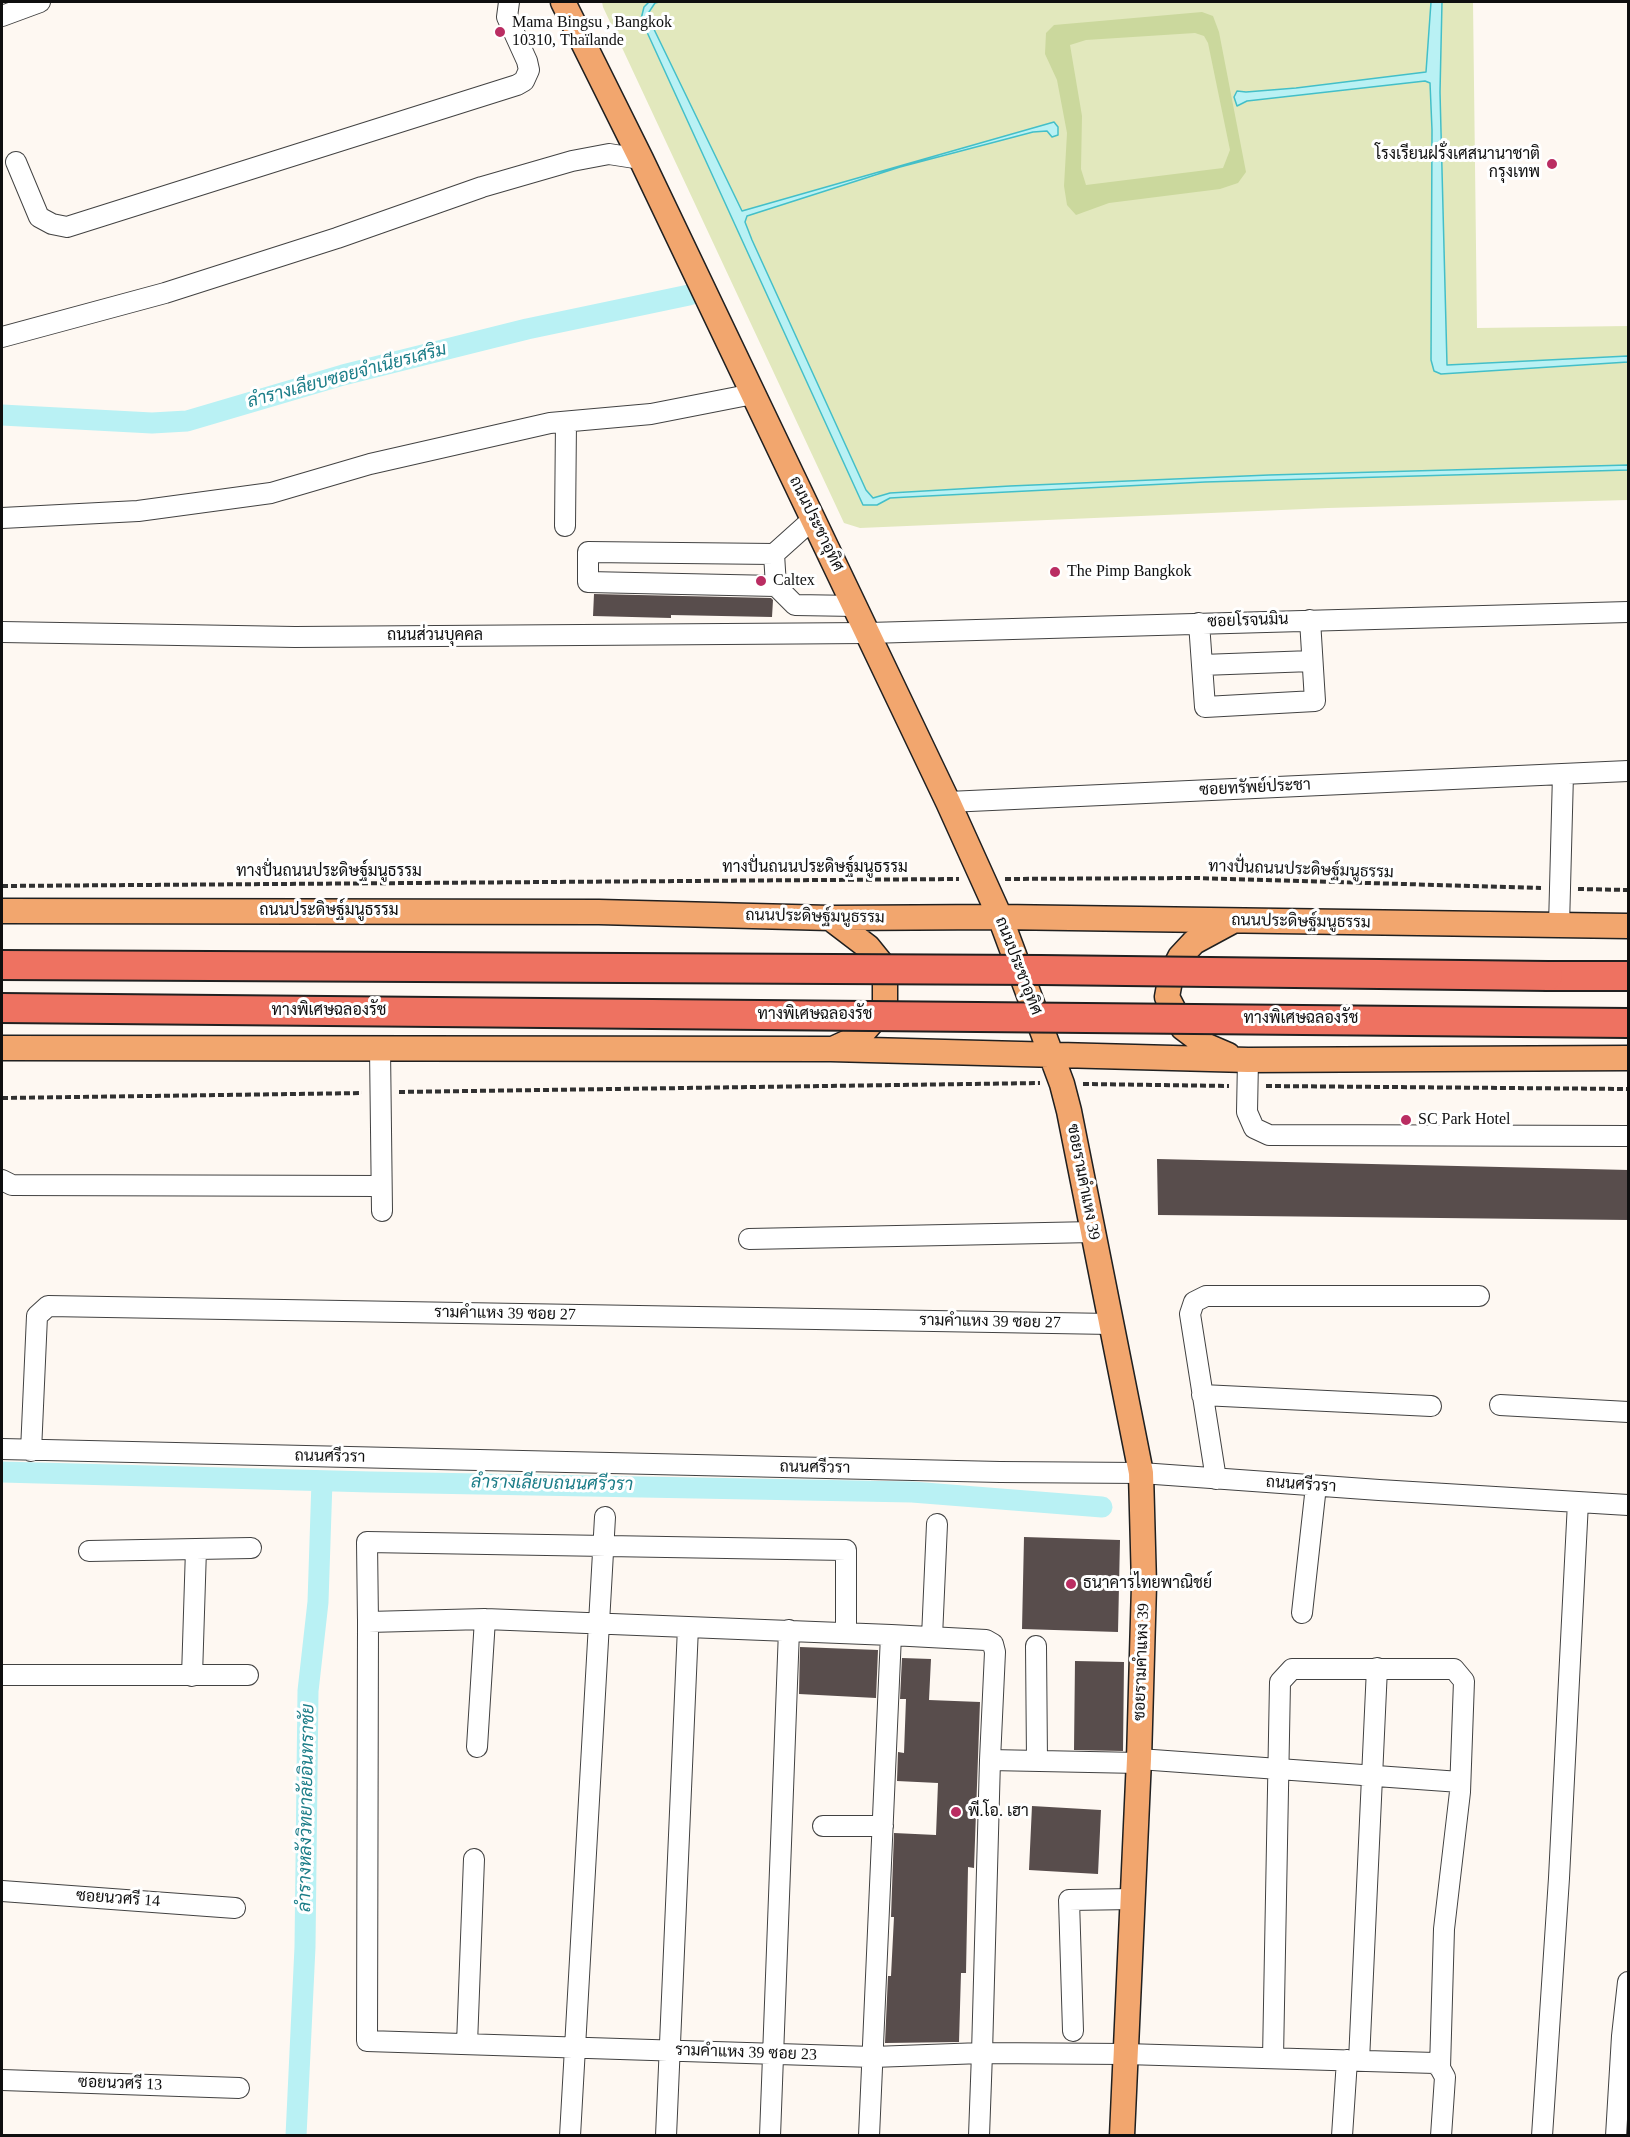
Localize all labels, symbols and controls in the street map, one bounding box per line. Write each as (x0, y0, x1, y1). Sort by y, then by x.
place label: Mama Bingsu , Bangkok 10310, Thaïlande (512, 13, 672, 51)
marker: Mama Bingsu , Bangkok 10310, Thaïlande (493, 25, 507, 39)
place label: โรงเรียนฝรั่งเศสนานาชาติ กรุงเทพ (1375, 145, 1540, 183)
marker: โรงเรียนฝรั่งเศสนานาชาติ กรุงเทพ (1545, 157, 1559, 171)
water label: ลำรางเลียบซอยจำเนียรเสริม (245, 339, 449, 413)
street label: ถนนประชาอุทิศ (785, 473, 847, 575)
place label: The Pimp Bangkok (1067, 562, 1191, 582)
marker: The Pimp Bangkok (1048, 565, 1062, 579)
place label: Caltex (773, 571, 815, 591)
marker: Caltex (754, 574, 768, 588)
street label: ซอยโรจนมิน (1207, 610, 1289, 632)
street label: ถนนส่วนบุคคล (387, 626, 483, 646)
street label: ซอยทรัพย์ประชา (1199, 775, 1311, 801)
street label: ทางปั่นถนนประดิษฐ์มนูธรรม (1208, 857, 1394, 883)
street label: ทางปั่นถนนประดิษฐ์มนูธรรม (722, 858, 908, 878)
street label: ทางปั่นถนนประดิษฐ์มนูธรรม (236, 862, 422, 882)
street label: ถนนประดิษฐ์มนูธรรม (259, 901, 399, 921)
street label: ถนนประดิษฐ์มนูธรรม (745, 906, 885, 928)
street label: ถนนประดิษฐ์มนูธรรม (1231, 911, 1371, 933)
street label: ถนนประชาอุทิศ (991, 914, 1045, 1018)
street label: ทางพิเศษฉลองรัช (272, 1001, 386, 1021)
street label: ทางพิเศษฉลองรัช (758, 1005, 872, 1025)
street label: ทางพิเศษฉลองรัช (1244, 1009, 1358, 1029)
place label: SC Park Hotel (1418, 1110, 1510, 1130)
marker: SC Park Hotel (1399, 1113, 1413, 1127)
street label: ซอยรามคำแหง 39 (1062, 1122, 1104, 1242)
street label: รามคำแหง 39 ซอย 27 (434, 1303, 576, 1325)
street label: รามคำแหง 39 ซอย 27 (919, 1311, 1061, 1333)
street label: ถนนศรีวรา (294, 1447, 366, 1467)
street label: ถนนศรีวรา (779, 1458, 851, 1478)
water label: ลำรางเลียบถนนศรีวรา (471, 1472, 633, 1496)
street label: ถนนศรีวรา (1265, 1473, 1337, 1497)
place label: ธนาคารไทยพาณิชย์ (1083, 1574, 1212, 1594)
marker: ธนาคารไทยพาณิชย์ (1064, 1577, 1078, 1591)
street label: ซอยรามคำแหง 39 (1130, 1603, 1154, 1721)
water label: ลำรางหลังวิทยาลัยอินทราชัย (294, 1704, 320, 1912)
place label: พี.โอ. เฮา (968, 1802, 1029, 1822)
marker: พี.โอ. เฮา (949, 1805, 963, 1819)
street label: ซอยนวศรี 14 (75, 1886, 161, 1912)
street label: รามคำแหง 39 ซอย 23 (675, 2041, 817, 2065)
street label: ซอยนวศรี 13 (78, 2073, 162, 2095)

